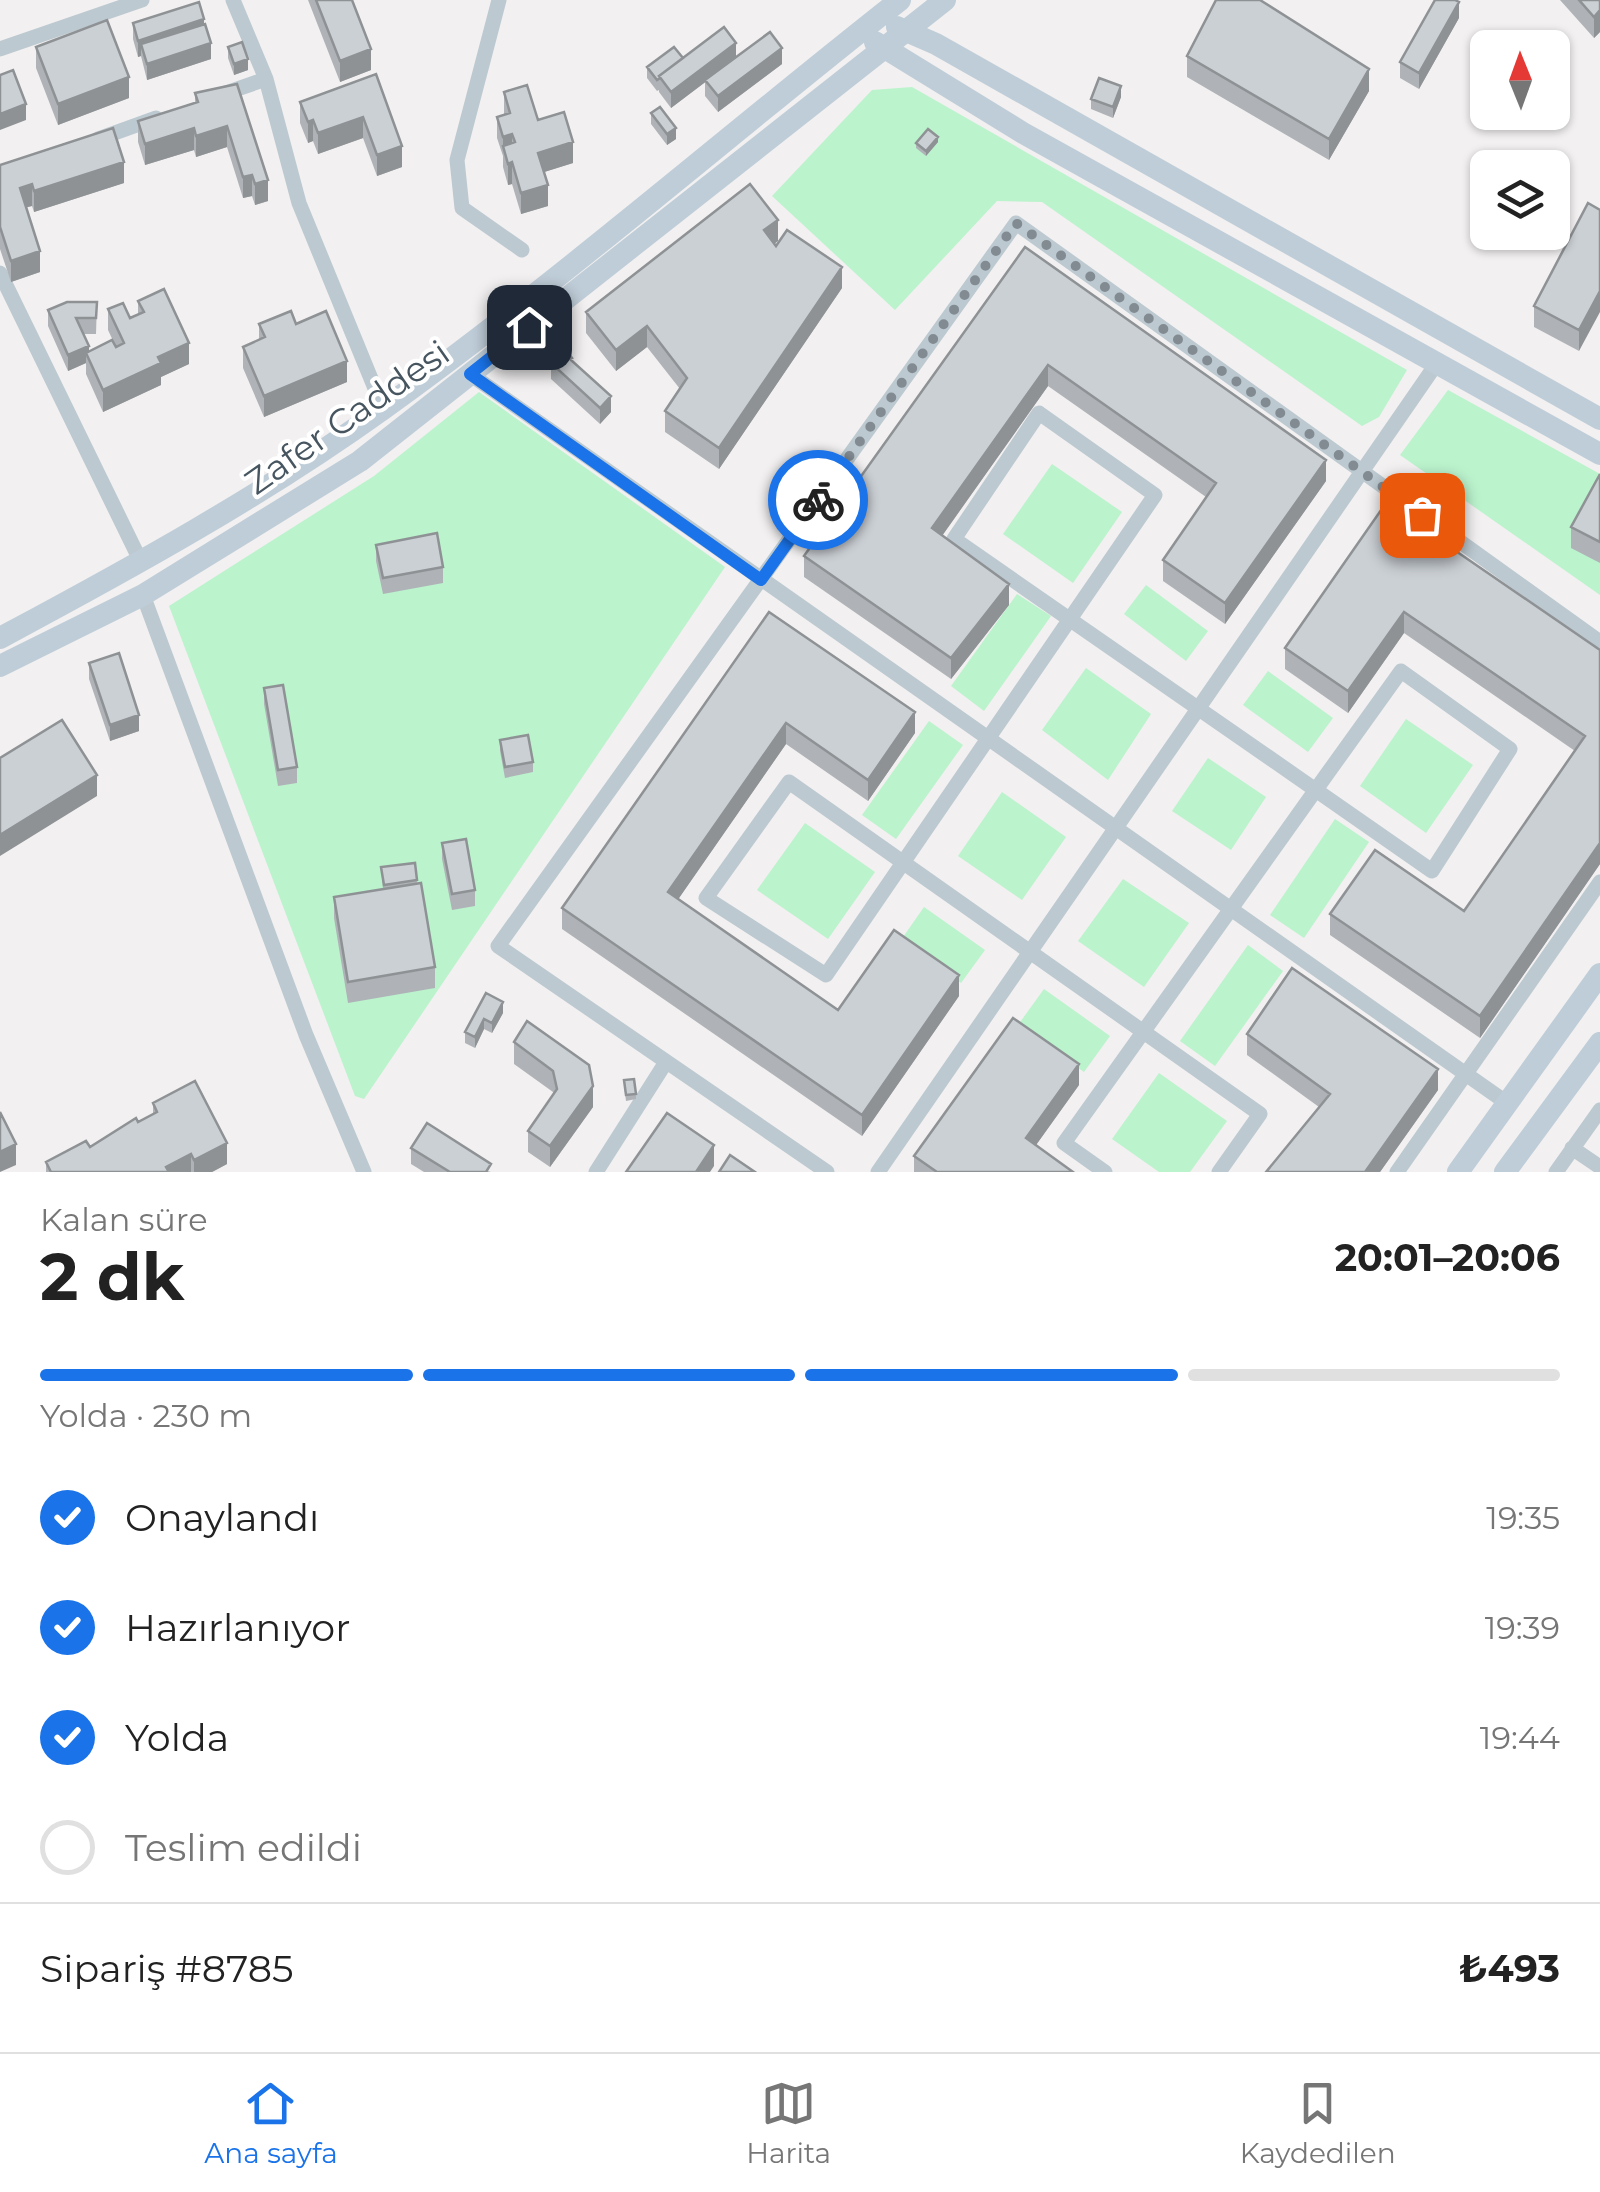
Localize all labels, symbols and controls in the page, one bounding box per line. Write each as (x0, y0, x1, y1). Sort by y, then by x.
north arrow (1470, 30, 1570, 130)
map controls (1470, 30, 1570, 250)
button: layers (1470, 150, 1570, 250)
pin (487, 285, 572, 370)
icon: home (502, 300, 557, 355)
street label: Zafer Caddesi (237, 331, 457, 503)
courier (768, 450, 868, 550)
icon: bike (791, 473, 846, 528)
pin (1380, 473, 1465, 558)
icon: bag (1395, 488, 1450, 543)
text: Kalan süre (40, 1200, 208, 1239)
text: 20:01–20:06 (1335, 1234, 1560, 1281)
text: 2 dk (40, 1237, 184, 1316)
text: Yolda · 230 m (40, 1396, 252, 1435)
icon: check (40, 1490, 95, 1545)
text: Onaylandı (125, 1494, 319, 1541)
text: 19:35 (1486, 1498, 1560, 1537)
icon: check (40, 1600, 95, 1655)
text: Hazırlanıyor (125, 1604, 350, 1651)
text: 19:39 (1485, 1608, 1560, 1647)
icon: check (40, 1710, 95, 1765)
text: Yolda (125, 1714, 229, 1761)
text: 19:44 (1480, 1718, 1560, 1757)
text: Teslim edildi (125, 1824, 362, 1871)
text: Sipariş #8785 (40, 1945, 293, 1992)
text: ₺493 (1459, 1945, 1560, 1992)
tab: Ana sayfa (204, 2076, 338, 2170)
tab: Harita (746, 2076, 831, 2170)
tab: Kaydedilen (1240, 2076, 1396, 2170)

